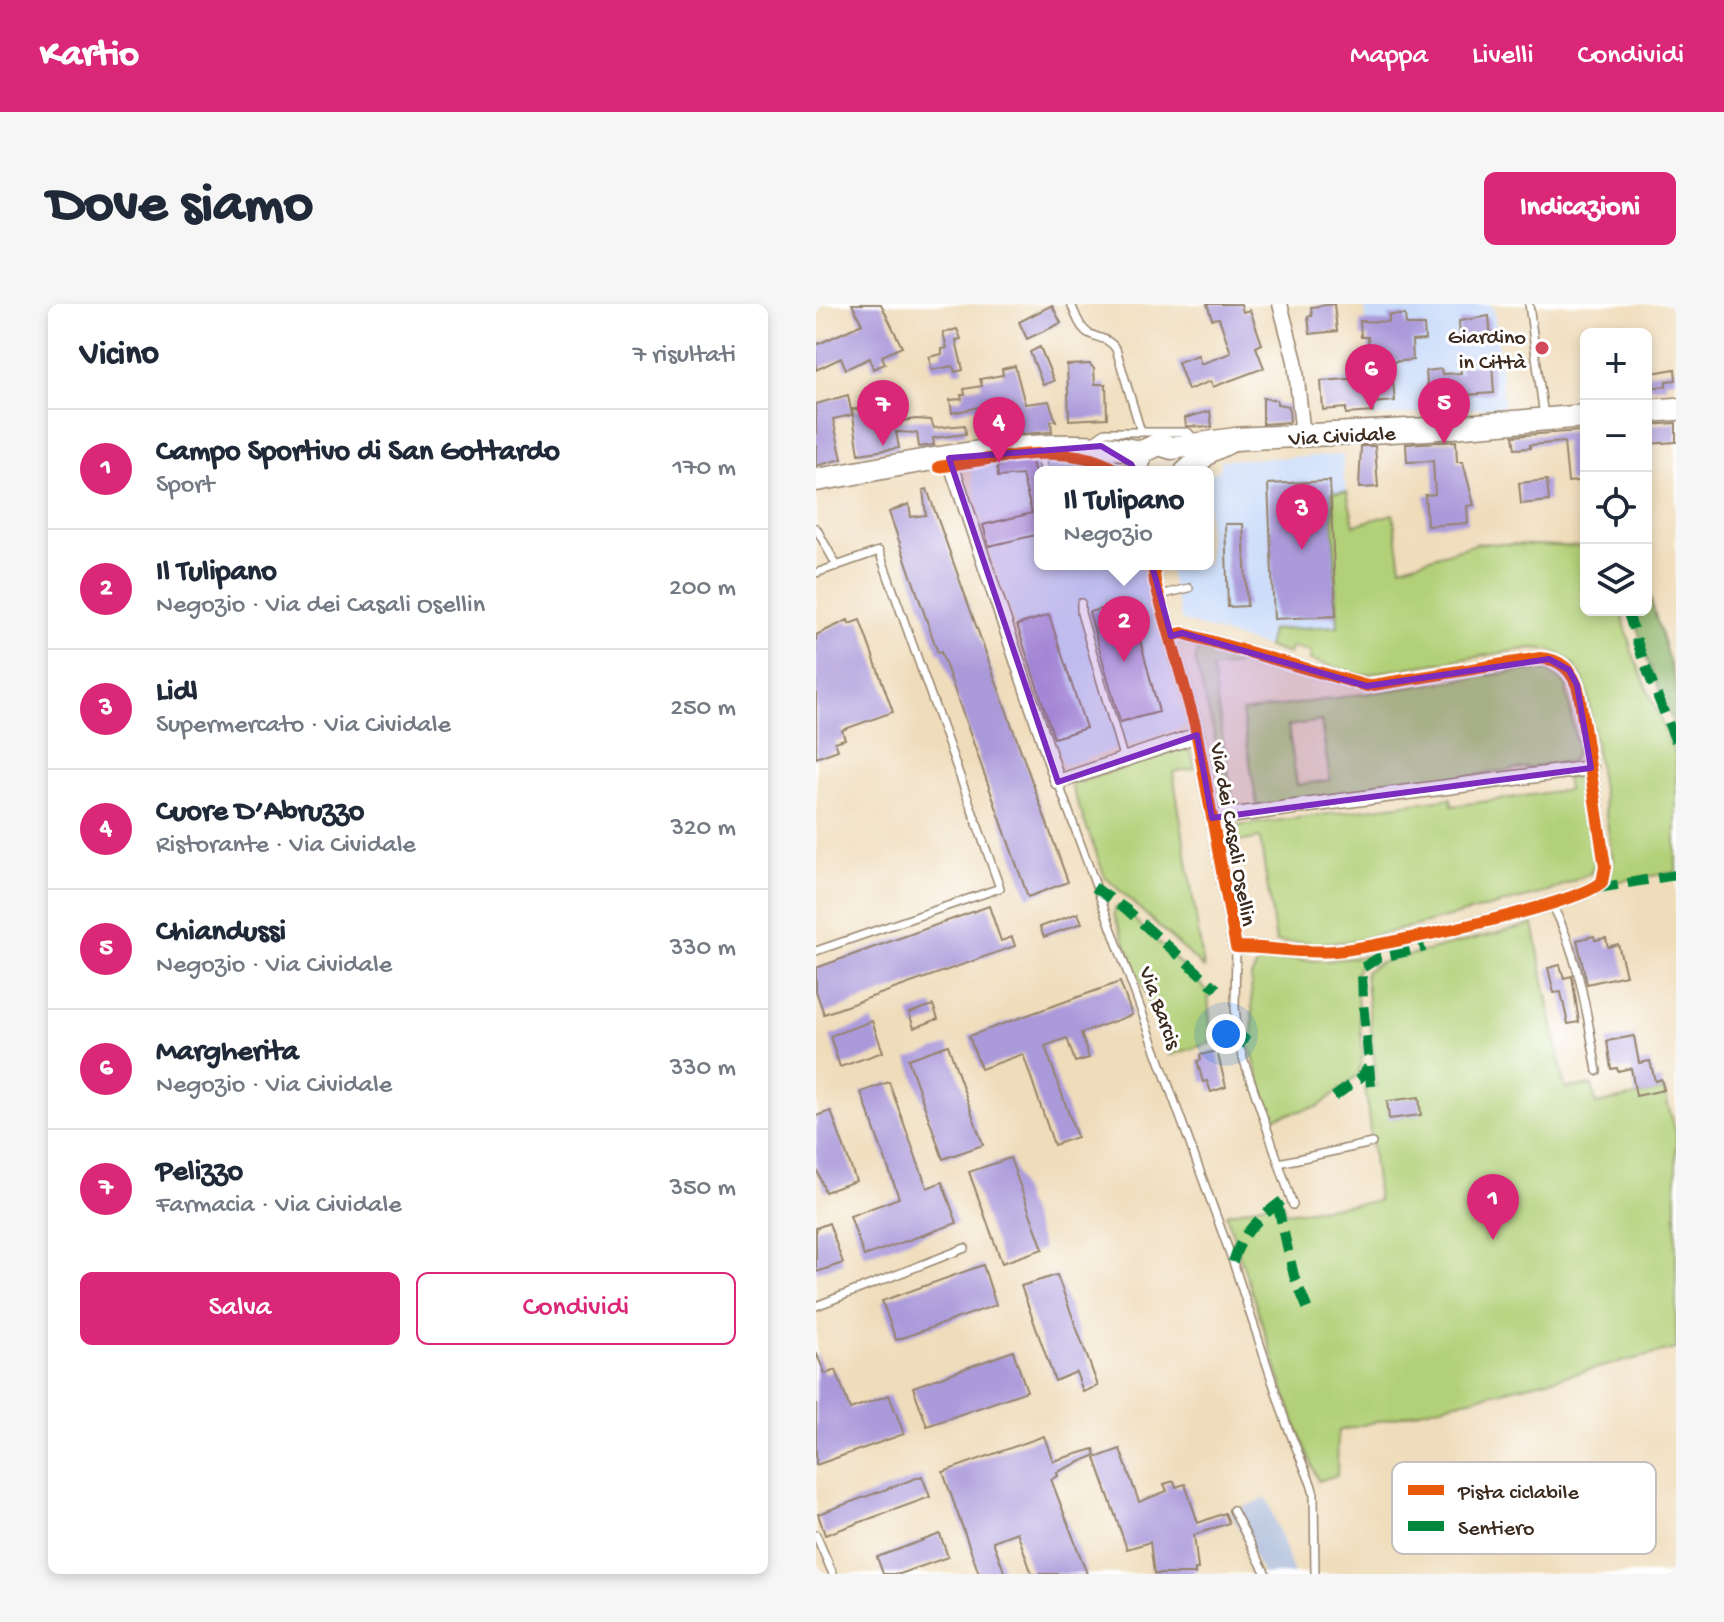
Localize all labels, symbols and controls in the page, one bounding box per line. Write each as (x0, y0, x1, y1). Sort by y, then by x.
text: Kartio (40, 34, 139, 78)
text: Mappa (1350, 40, 1428, 73)
text: Livelli (1472, 40, 1534, 73)
text: Condividi (1578, 40, 1684, 73)
button: Indicazioni (1484, 172, 1676, 245)
text: Dove siamo (48, 175, 313, 241)
place label: Giardino in Città (1448, 326, 1527, 377)
map controls (1580, 328, 1652, 616)
button: + (1580, 328, 1652, 400)
text: Vicino (80, 336, 159, 376)
marker: Giardino in Città (1533, 339, 1551, 357)
text: 7 risultati (633, 341, 736, 372)
pin: 6 (1345, 344, 1397, 410)
pin: 5 (1418, 378, 1470, 444)
pin: 7 (857, 380, 909, 446)
pin: 4 (973, 397, 1025, 463)
button: − (1580, 400, 1652, 472)
street label: Via Cividale (1287, 422, 1397, 454)
text: Campo Sportivo di San Gottardo (156, 436, 560, 471)
text: 1 (101, 454, 111, 485)
text: 170 m (673, 454, 736, 485)
popup (1034, 466, 1214, 570)
text: Sport (156, 471, 214, 502)
button: locate (1580, 472, 1652, 544)
pin: 3 (1276, 484, 1328, 550)
text: Il Tulipano (1064, 485, 1184, 520)
text: Negozio (1064, 520, 1153, 551)
button: layers (1580, 544, 1652, 616)
text: Il Tulipano (156, 556, 277, 591)
text: 2 (100, 574, 112, 605)
text: 200 m (669, 574, 736, 605)
text: Negozio · Via dei Casali Osellin (156, 591, 485, 622)
pin: 2 (1098, 596, 1150, 662)
text: Lidl (156, 676, 198, 711)
text: 3 (99, 694, 113, 725)
text: 250 m (670, 694, 736, 725)
text: Supermercato · Via Cividale (156, 711, 451, 742)
street label: Via dei Casali Osellin (1202, 740, 1260, 929)
text: Cuore D’Abruzzo (156, 796, 364, 831)
text: 4 (100, 814, 112, 845)
text: 320 m (670, 814, 736, 845)
text: Ristorante · Via Cividale (156, 831, 416, 862)
text: Chiandussi (156, 916, 286, 951)
text: 5 (99, 934, 113, 965)
text: 330 m (670, 934, 736, 965)
text: Negozio · Via Cividale (156, 951, 392, 982)
street label: Via Barcis (1131, 963, 1185, 1054)
your location (1206, 1014, 1246, 1054)
text: Margherita (156, 1036, 299, 1071)
text: 6 (99, 1054, 113, 1085)
text: 330 m (670, 1054, 736, 1085)
text: Negozio · Via Cividale (156, 1071, 392, 1102)
text: Pelizzo (156, 1156, 243, 1191)
text: 7 (99, 1174, 113, 1205)
text: 350 m (669, 1174, 736, 1205)
pin: 1 (1467, 1174, 1519, 1240)
text: Farmacia · Via Cividale (156, 1191, 402, 1222)
button: Salva (80, 1272, 400, 1345)
button: Condividi (416, 1272, 736, 1345)
legend (1392, 1462, 1656, 1554)
text: Pista ciclabile (1457, 1481, 1579, 1507)
text: Sentiero (1458, 1517, 1534, 1543)

